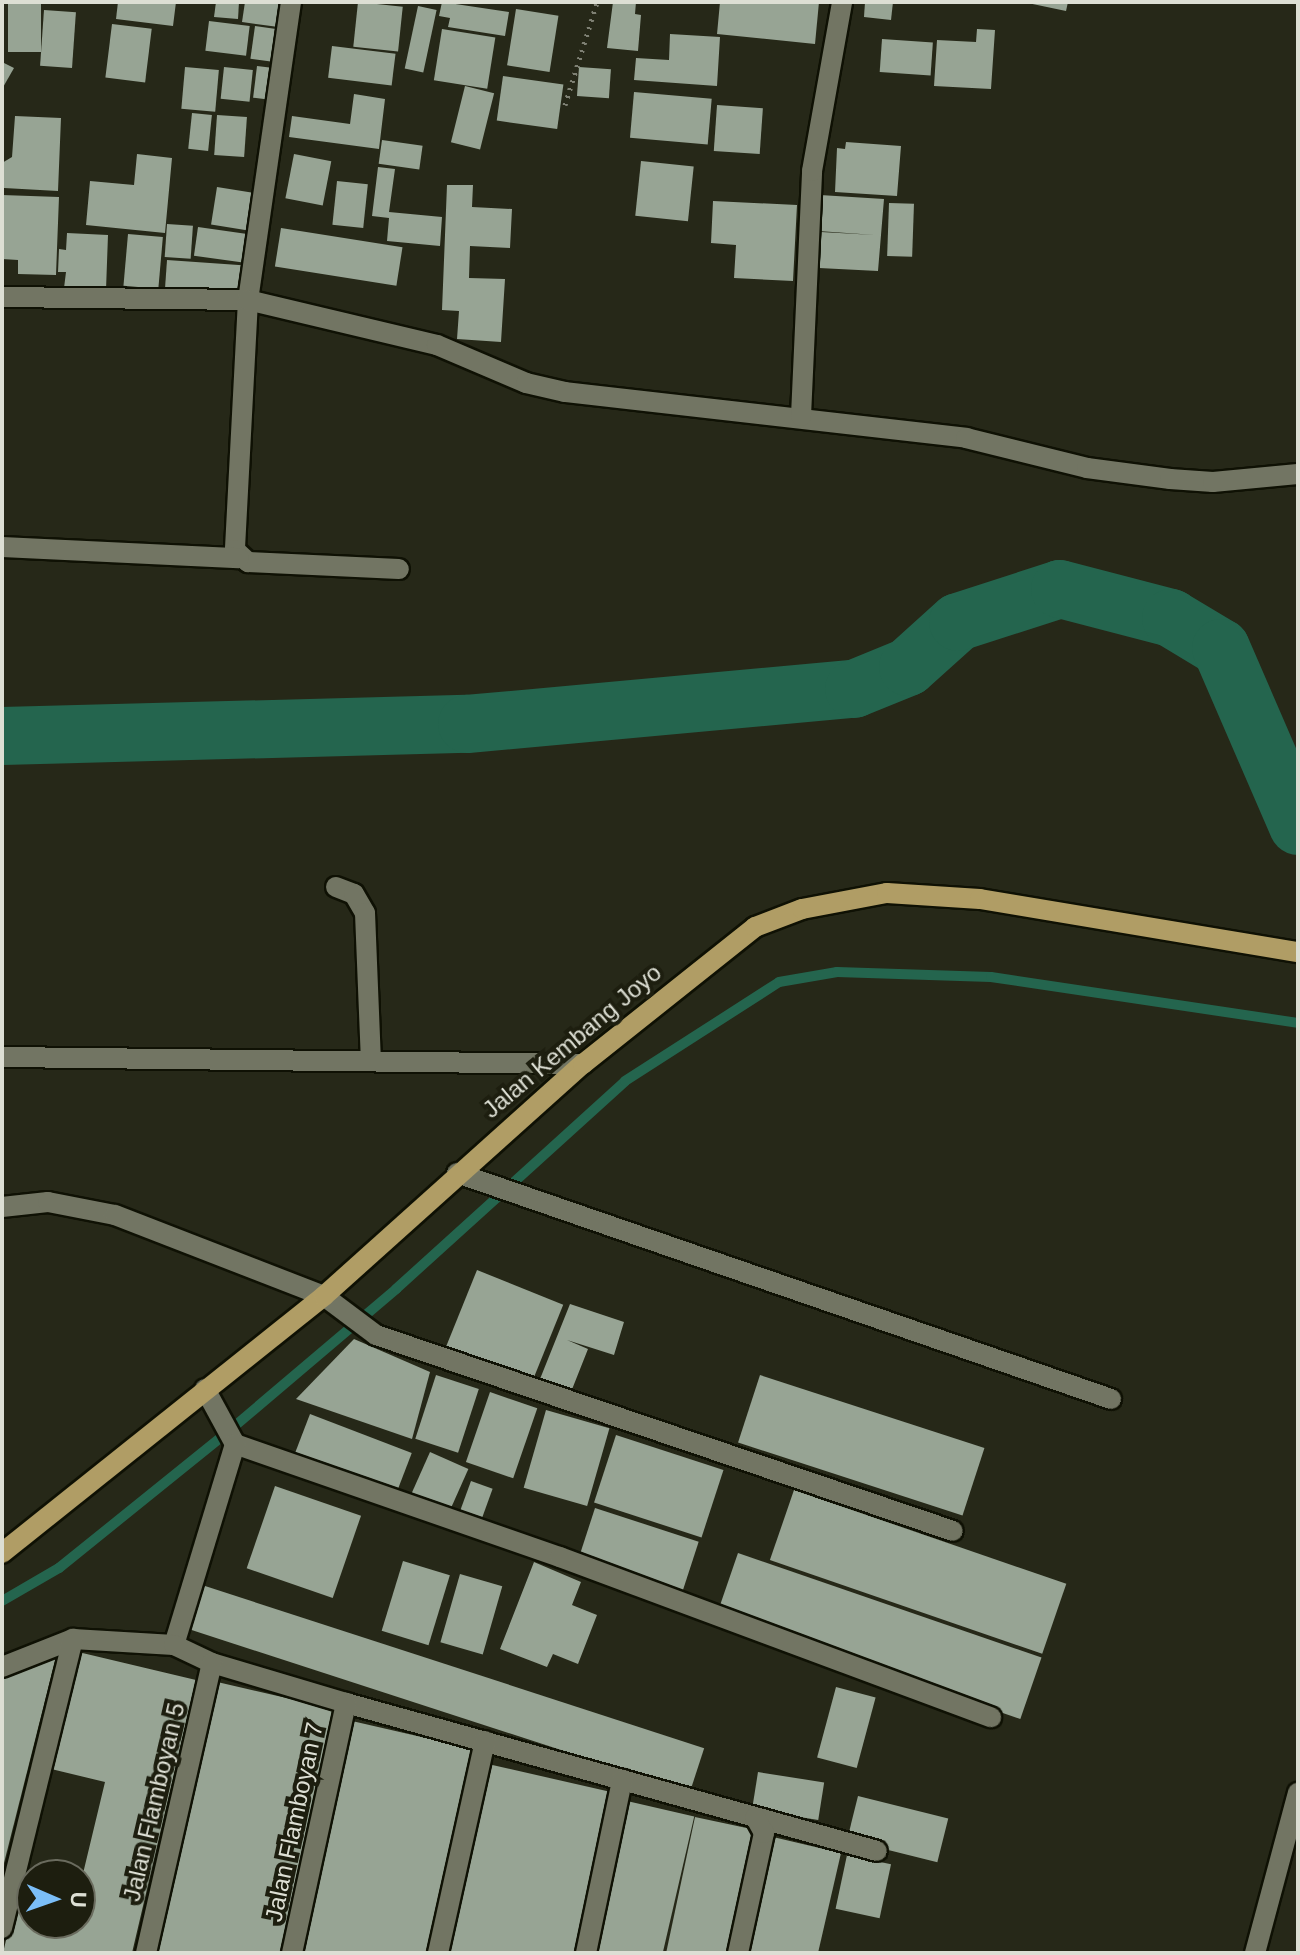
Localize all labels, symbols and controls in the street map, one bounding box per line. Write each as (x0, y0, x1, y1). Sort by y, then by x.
street label: Jalan Kembang Joyo (477, 958, 667, 1124)
street label: Jalan Flamboyan 5 (117, 1700, 191, 1904)
street label: Jalan Flamboyan 7 (259, 1720, 329, 1924)
north arrow (16, 1859, 96, 1939)
text: U (66, 1891, 91, 1908)

